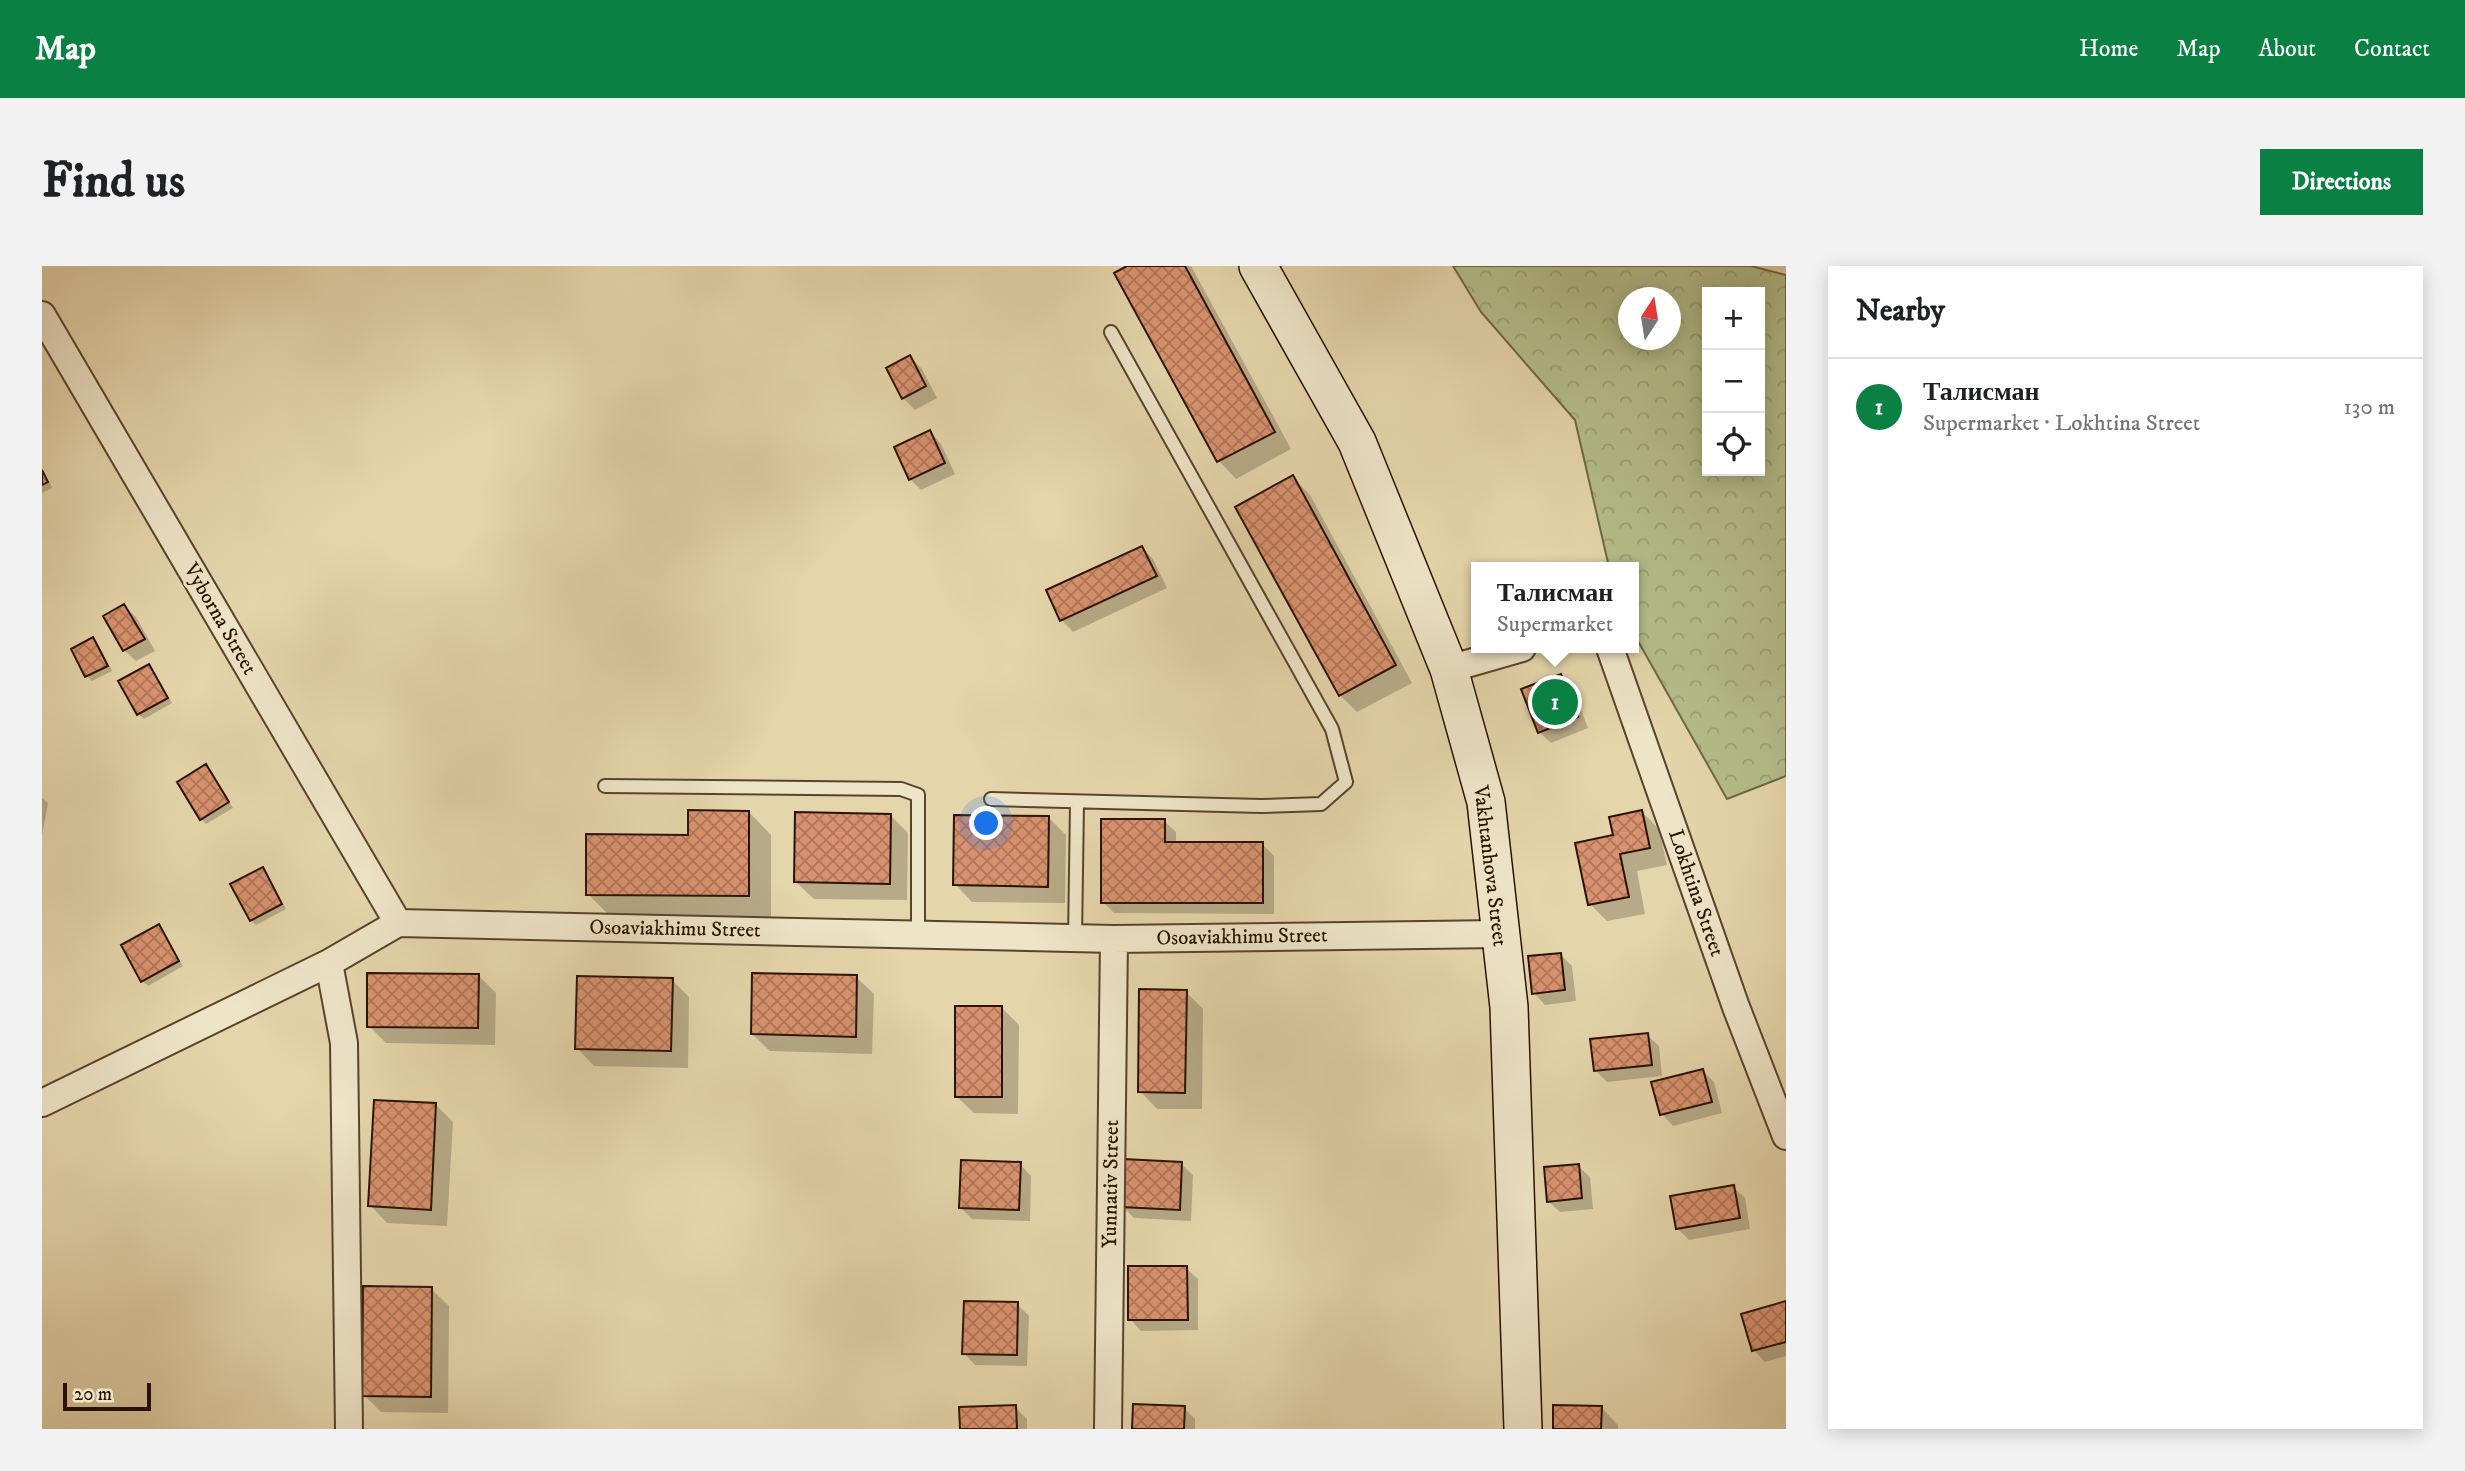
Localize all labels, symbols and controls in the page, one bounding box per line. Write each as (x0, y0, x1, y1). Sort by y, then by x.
text: Map (35, 29, 96, 70)
text: Home (2079, 34, 2138, 64)
text: Map (2176, 34, 2221, 64)
text: About (2259, 34, 2316, 64)
text: Contact (2354, 34, 2430, 64)
button: Directions (2260, 149, 2423, 215)
text: Find us (42, 151, 185, 213)
north arrow (1618, 287, 1681, 350)
map controls (1702, 287, 1765, 476)
button: + (1702, 287, 1765, 350)
text: Nearby (1856, 293, 1945, 330)
button: − (1702, 350, 1765, 413)
text: Талисман (1923, 376, 2040, 409)
text: 1 (1875, 393, 1883, 422)
text: 130 m (2343, 393, 2395, 422)
text: Supermarket · Lokhtina Street (1923, 409, 2200, 438)
button: locate (1702, 413, 1765, 476)
street label: Vyborna Street (177, 558, 263, 680)
popup (1471, 562, 1639, 653)
text: Талисман (1497, 577, 1613, 610)
text: Supermarket (1497, 610, 1613, 639)
pin: 1 (1532, 676, 1578, 728)
street label: Vakhtanhova Street (1467, 783, 1513, 948)
your location (969, 806, 1003, 840)
street label: Lokhtina Street (1662, 826, 1730, 960)
street label: Osoaviakhimu Street (589, 915, 761, 943)
street label: Osoaviakhimu Street (1156, 923, 1328, 951)
street label: Yunnativ Street (1097, 1119, 1125, 1248)
scale bar (63, 1380, 150, 1412)
text: 20 m (74, 1383, 112, 1406)

